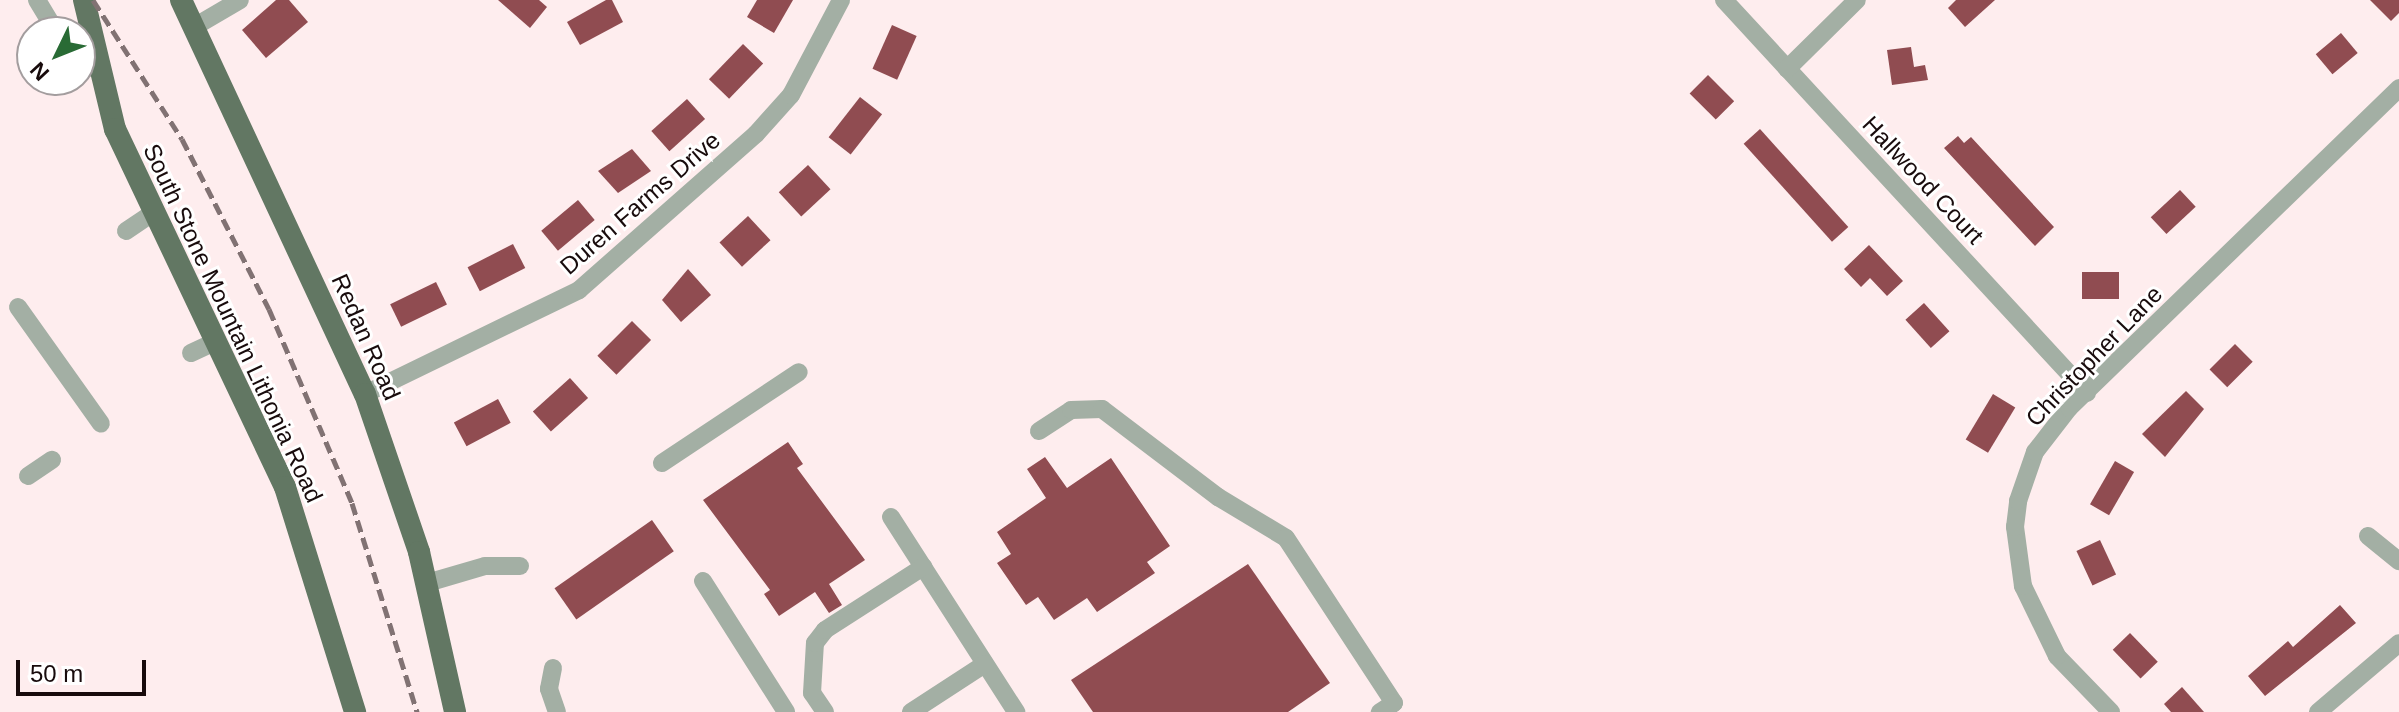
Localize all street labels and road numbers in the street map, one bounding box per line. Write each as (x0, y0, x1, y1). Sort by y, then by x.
street label: Hallwood Court (1857, 110, 1989, 250)
street label: Duren Farms Drive (554, 126, 726, 280)
street label: South Stone Mountain Lithonia Road (137, 139, 329, 507)
street label: Redan Road (325, 270, 407, 404)
street label: Christopher Lane (2020, 280, 2168, 432)

